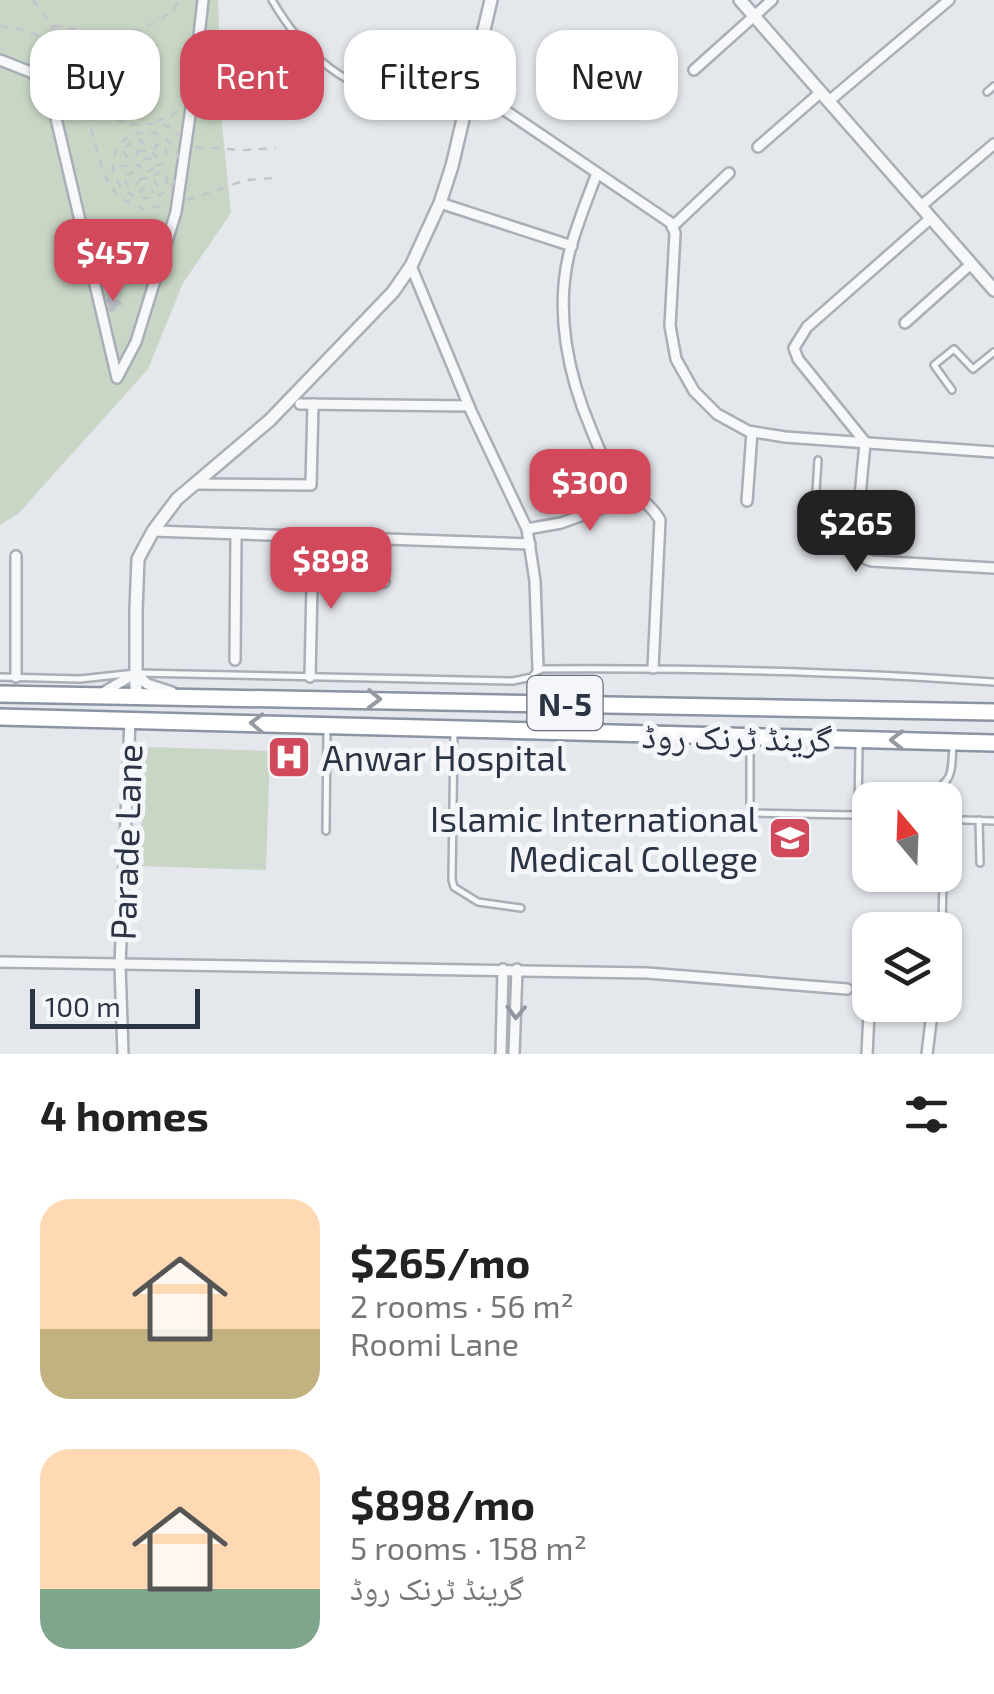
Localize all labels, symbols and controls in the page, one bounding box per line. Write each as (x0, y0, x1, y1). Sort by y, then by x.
chip: Buy (30, 30, 160, 120)
chip: Rent (180, 30, 324, 120)
chip: Filters (344, 30, 516, 120)
chip: New (536, 30, 678, 120)
pin: $457 (54, 219, 172, 304)
text: $457 (76, 232, 150, 270)
pin: $300 (531, 449, 649, 534)
text: $300 (551, 462, 629, 500)
pin: $265 (797, 490, 915, 575)
text: $265 (819, 503, 893, 541)
pin: $898 (272, 527, 390, 612)
text: $898 (292, 540, 370, 578)
road number: N-5 (528, 676, 602, 730)
one-way arrow (366, 689, 382, 710)
one-way arrow (248, 713, 264, 734)
street label: گرینڈ ٹرنک روڈ (641, 713, 833, 759)
one-way arrow (888, 729, 904, 751)
hospital icon: Anwar Hospital (266, 734, 312, 780)
place label: Anwar Hospital (322, 736, 567, 778)
street label: Parade Lane (101, 743, 149, 941)
north arrow (852, 782, 962, 892)
map controls (852, 782, 962, 1022)
place label: Islamic International Medical College (430, 797, 759, 879)
school or university icon: Islamic International Medical College (767, 815, 813, 861)
button: layers (852, 912, 962, 1022)
scale bar (30, 984, 200, 1028)
text: 100 m (45, 989, 121, 1023)
one-way arrow (505, 1004, 526, 1020)
icon: filters (899, 1087, 954, 1142)
text: 4 homes (40, 1089, 209, 1139)
text: $265/mo (350, 1236, 530, 1286)
icon: home (120, 1239, 240, 1359)
text: 2 rooms · 56 m² (350, 1286, 574, 1324)
text: Roomi Lane (350, 1324, 519, 1362)
text: $898/mo (350, 1478, 535, 1528)
icon: home (120, 1489, 240, 1609)
text: 5 rooms · 158 m² (350, 1528, 587, 1566)
text: گرینڈ ٹرنک روڈ (350, 1568, 524, 1606)

